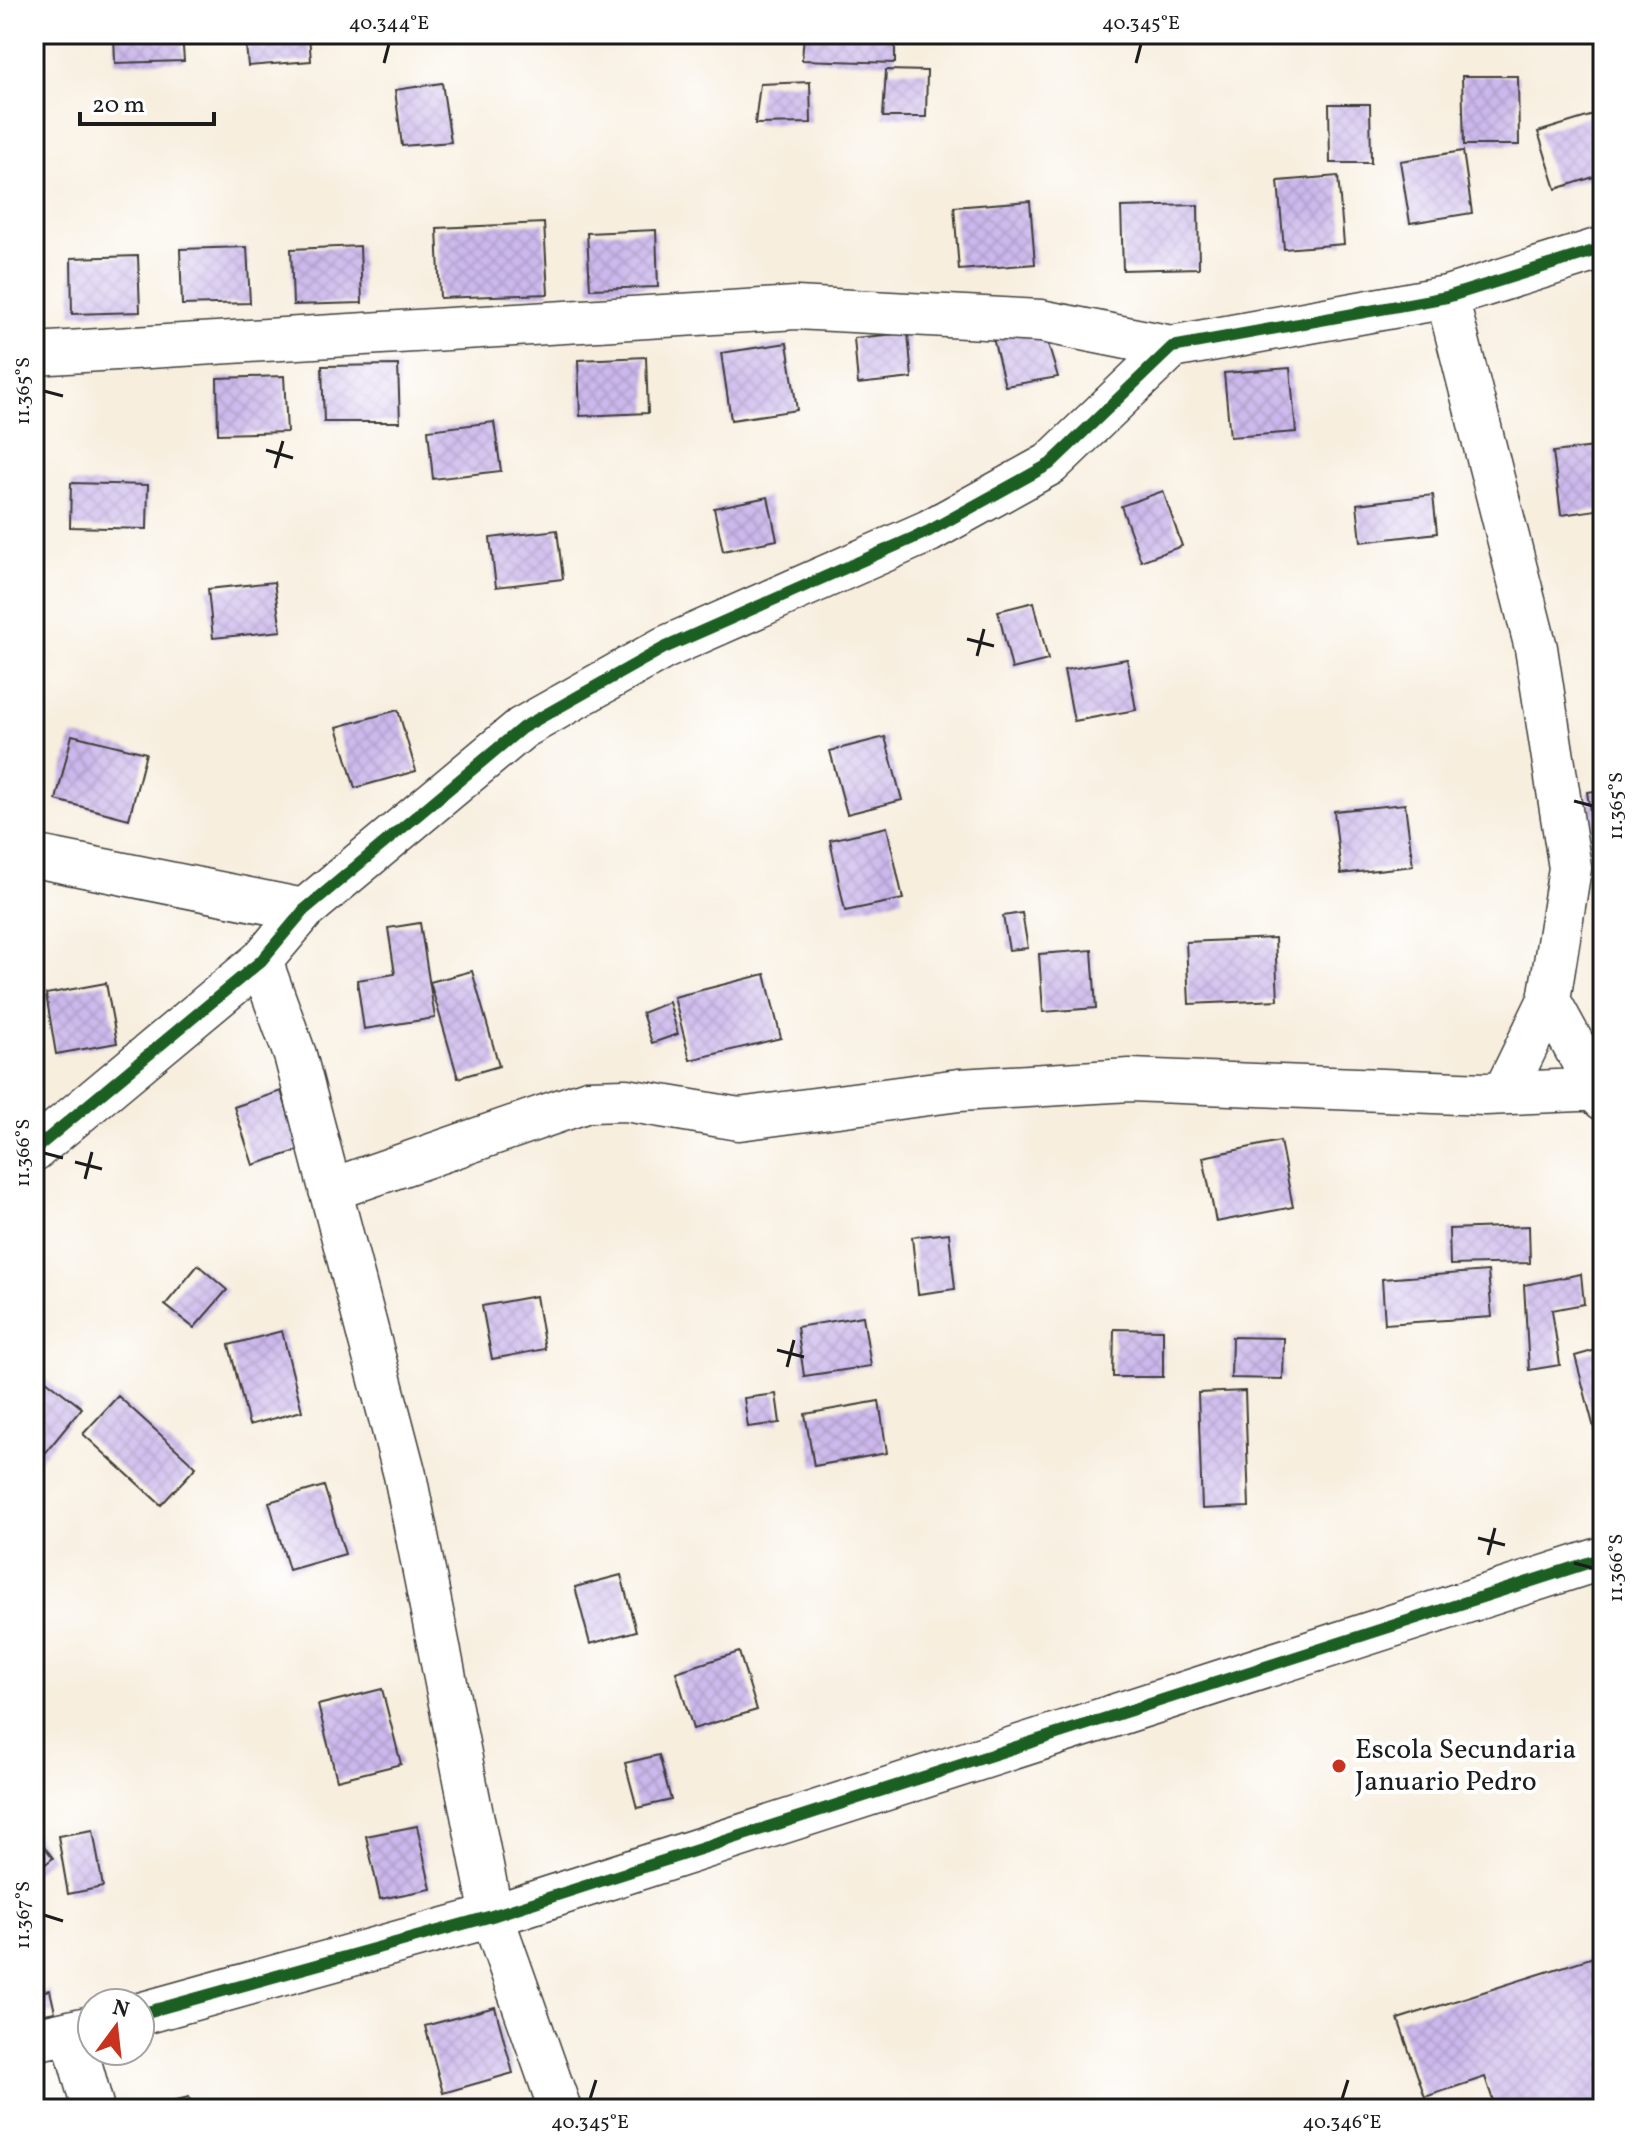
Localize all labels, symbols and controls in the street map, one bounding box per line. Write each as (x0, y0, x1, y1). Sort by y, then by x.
text: 40.344°E (349, 10, 429, 38)
text: 40.345°E (1102, 10, 1180, 38)
scale bar (80, 76, 214, 126)
text: 20 m (92, 89, 145, 123)
text: 11.365°S (10, 357, 38, 425)
text: 11.365°S (1603, 772, 1631, 840)
text: 11.366°S (10, 1119, 38, 1187)
text: 11.366°S (1603, 1534, 1631, 1602)
place label: Escola Secundaria Januario Pedro (1355, 1731, 1576, 1802)
marker: Escola Secundaria Januario Pedro (1330, 1757, 1348, 1775)
text: 11.367°S (10, 1881, 38, 1949)
north arrow (76, 1987, 156, 2067)
text: N (109, 1993, 132, 2027)
text: 40.345°E (551, 2109, 629, 2137)
text: 40.346°E (1302, 2109, 1382, 2137)

